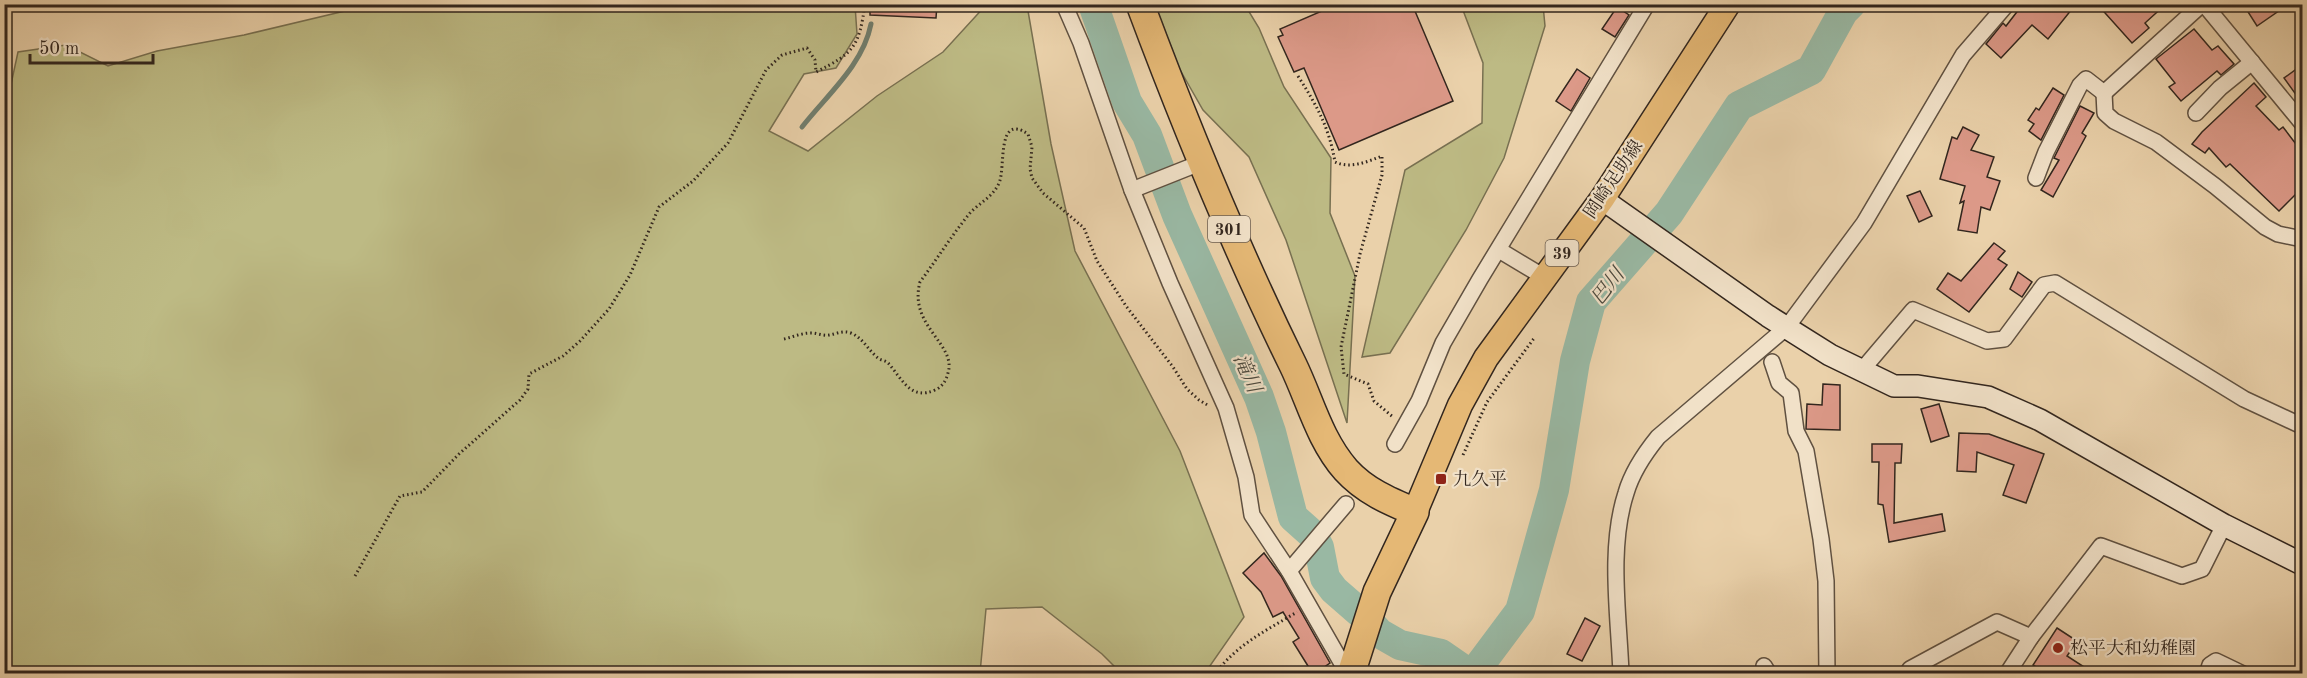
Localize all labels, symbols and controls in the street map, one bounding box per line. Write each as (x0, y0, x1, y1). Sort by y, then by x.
scale bar (30, 27, 153, 65)
text: 50 m (39, 40, 79, 58)
street label: 岡崎足助線 (1580, 136, 1646, 222)
road number: 301 (1208, 216, 1250, 242)
road number: 39 (1546, 240, 1578, 266)
water label: 巴川 (1588, 263, 1630, 309)
water label: 滝川 (1229, 351, 1266, 398)
place label: 九久平 (1453, 469, 1507, 489)
marker: 九久平 (1434, 472, 1448, 486)
place label: 松平大和幼稚園 (2070, 638, 2196, 658)
marker: 松平大和幼稚園 (2051, 641, 2065, 655)

